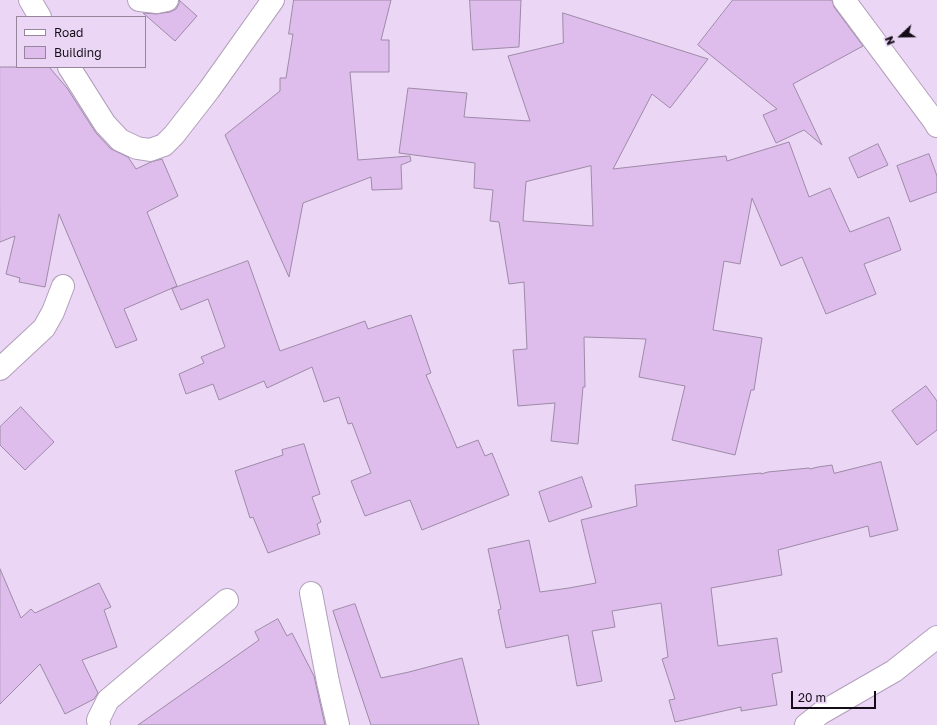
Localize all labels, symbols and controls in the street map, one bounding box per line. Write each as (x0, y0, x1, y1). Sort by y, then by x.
legend (16, 16, 146, 68)
north arrow (881, 16, 921, 56)
text: Road (54, 25, 83, 40)
text: N (882, 34, 897, 47)
text: Building (54, 45, 102, 60)
scale bar (793, 683, 878, 709)
text: 20 m (798, 690, 826, 705)

